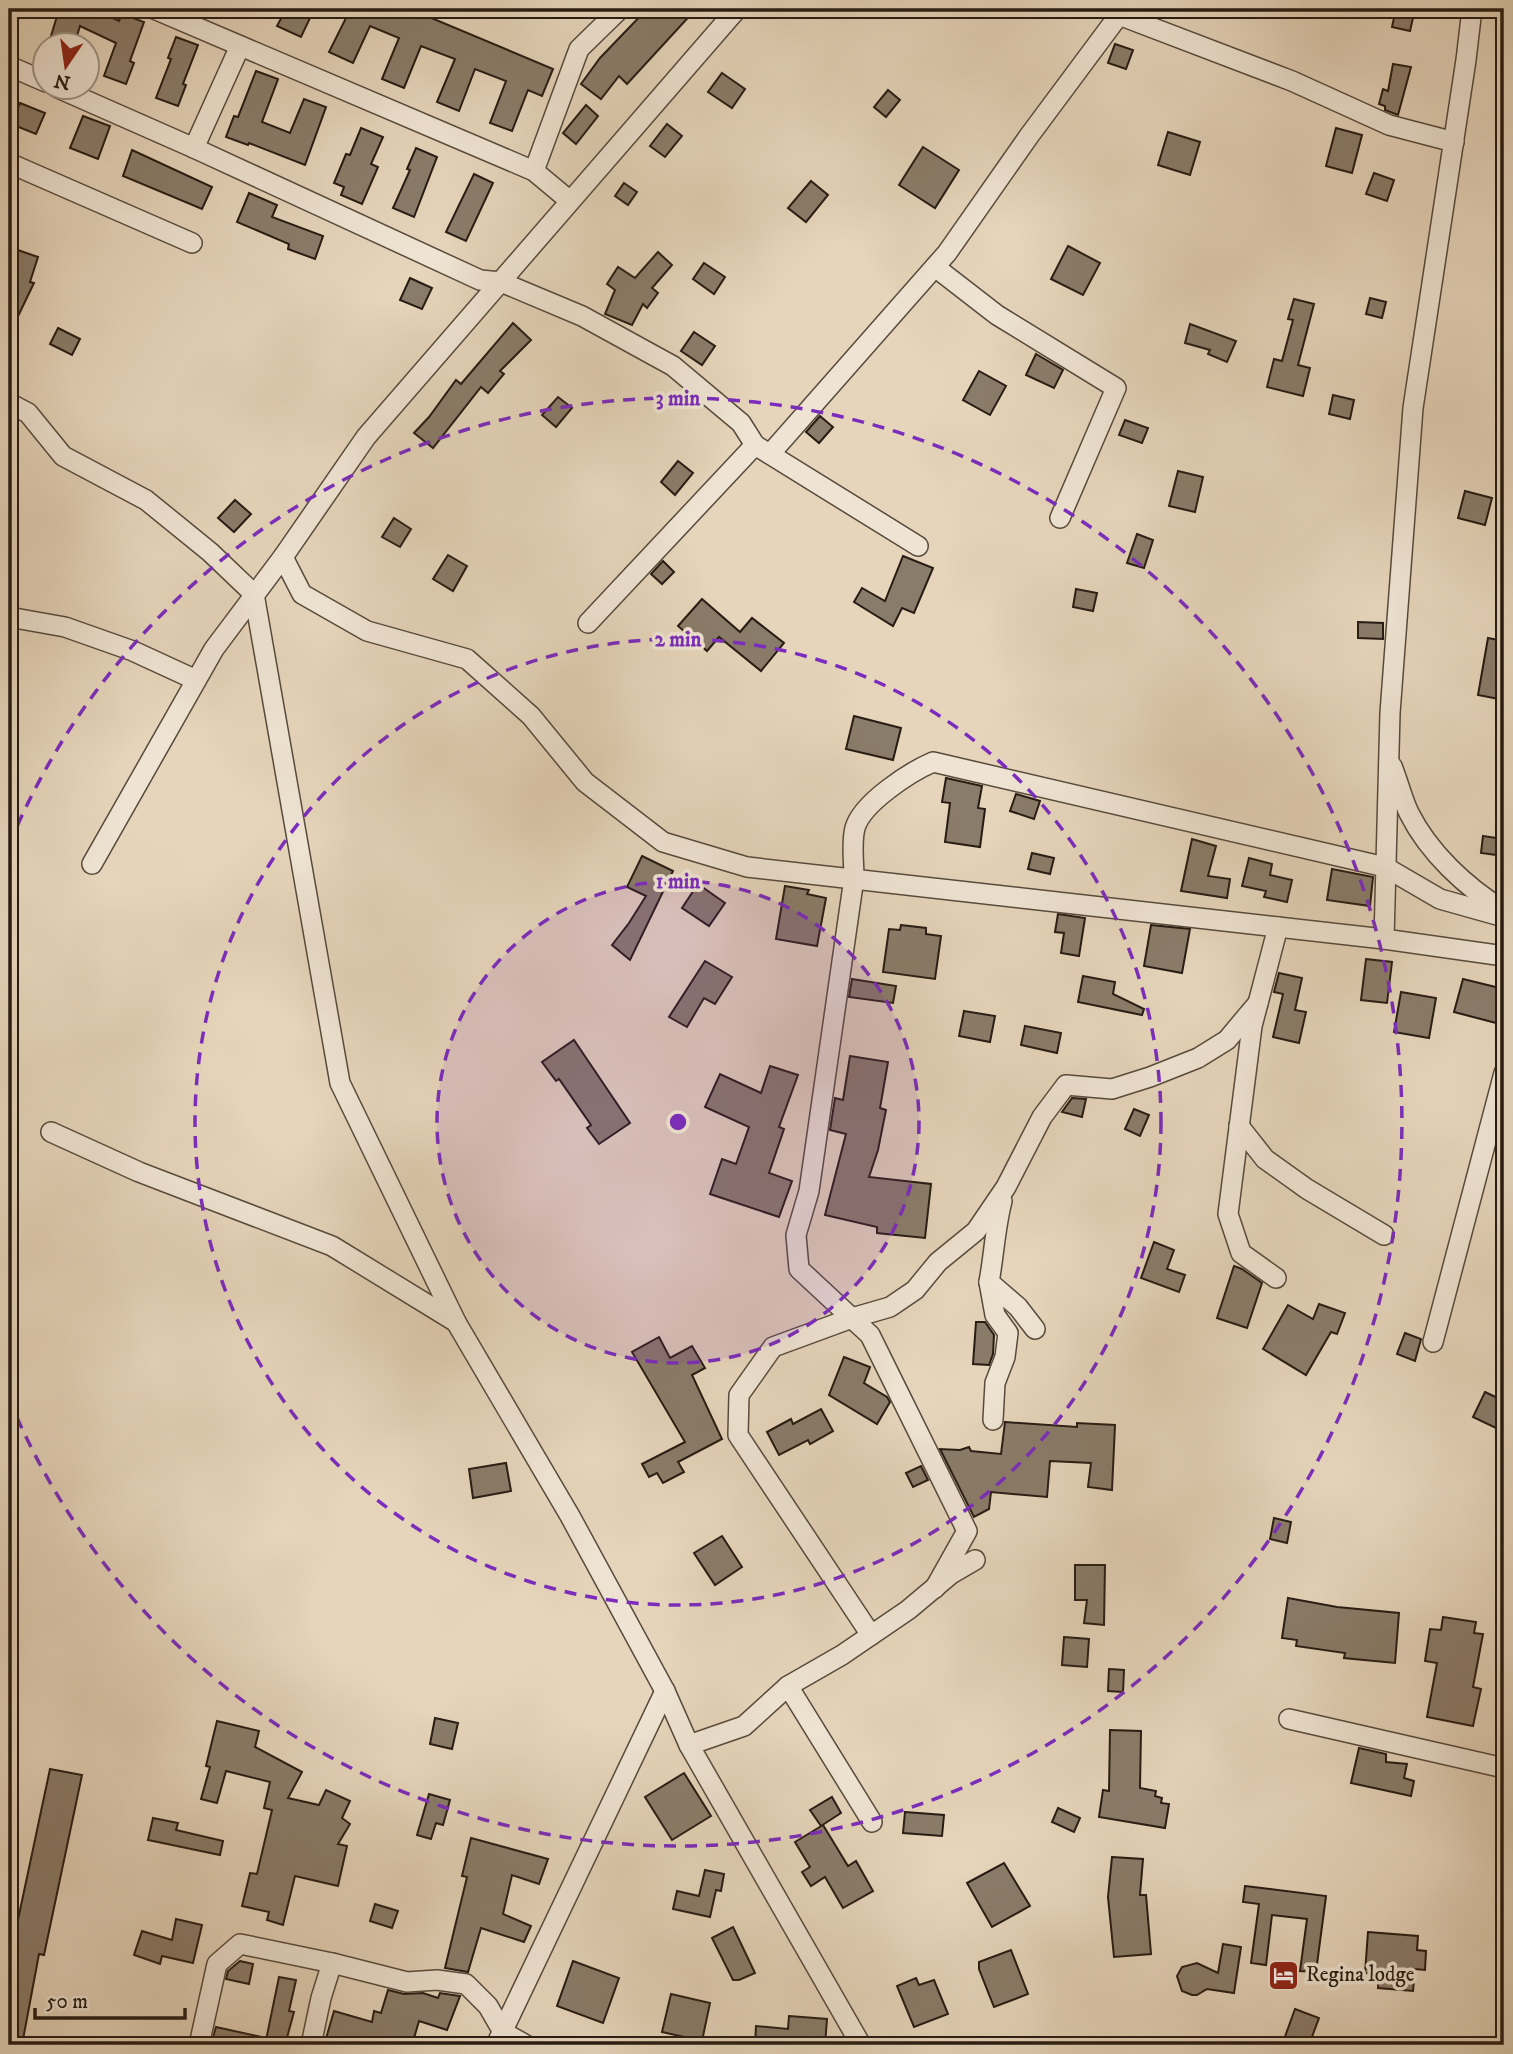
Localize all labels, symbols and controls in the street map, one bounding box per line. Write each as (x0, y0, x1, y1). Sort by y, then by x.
north arrow (32, 32, 102, 102)
text: N (52, 68, 73, 94)
text: 3 min (656, 386, 701, 412)
text: 2 min (655, 627, 703, 653)
text: 1 min (656, 869, 701, 895)
centre of rings (666, 1110, 690, 1134)
hotel icon: Regina lodge (1266, 1958, 1300, 1992)
place label: Regina lodge (1306, 1962, 1415, 1988)
scale bar (35, 1977, 186, 2021)
text: 50 m (46, 1989, 88, 2015)

